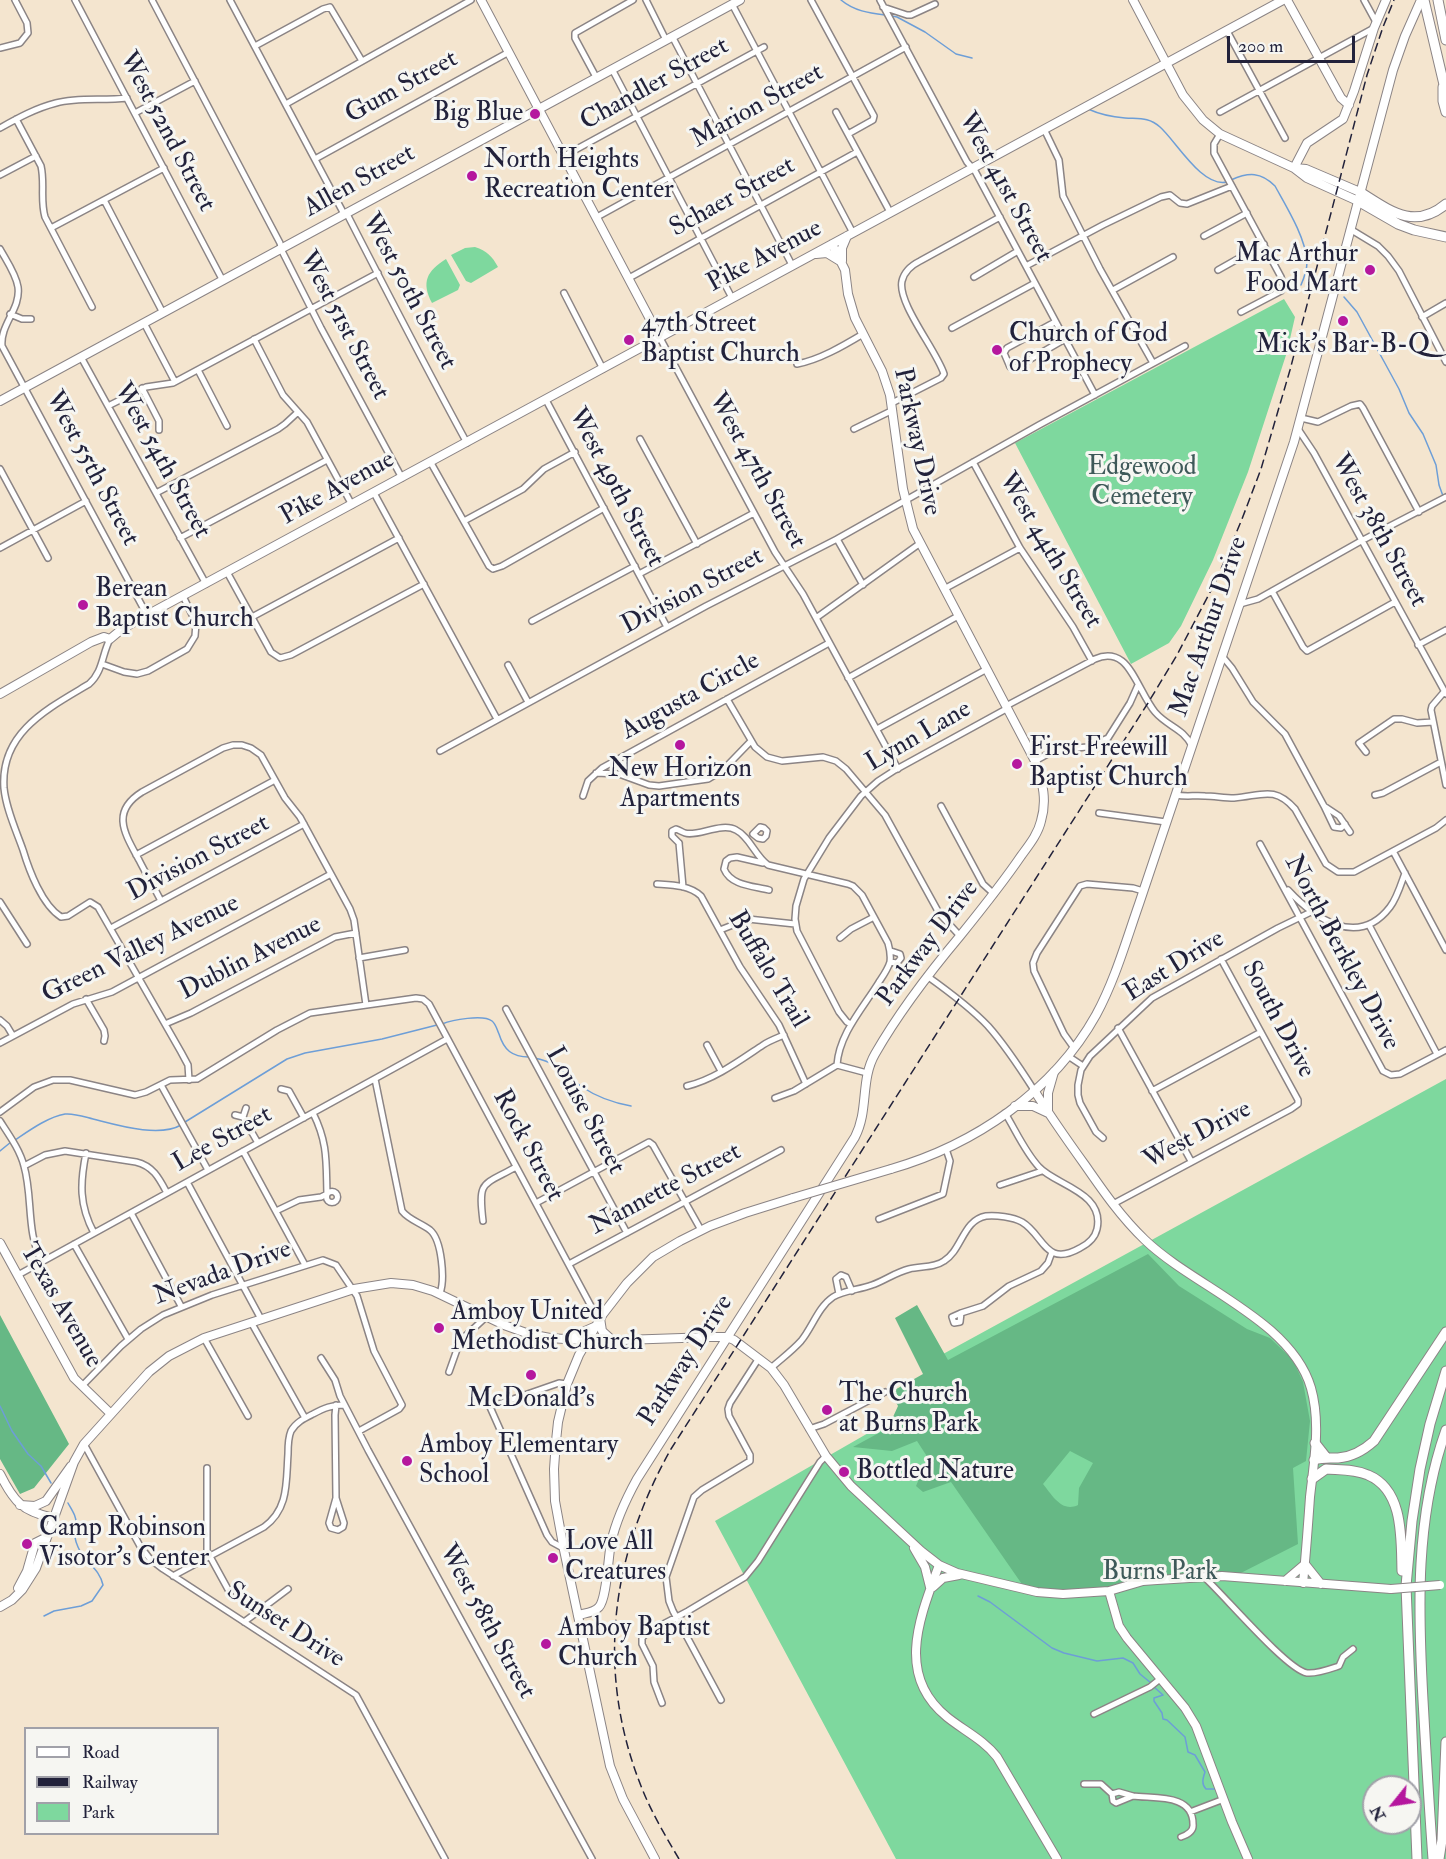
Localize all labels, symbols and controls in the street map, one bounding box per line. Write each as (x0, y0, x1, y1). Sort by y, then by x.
scale bar (1230, 24, 1358, 62)
street label: Chandler Street (575, 31, 735, 139)
text: 200 m (1238, 35, 1283, 58)
street label: Gum Street (340, 44, 464, 132)
street label: West 52nd Street (111, 47, 221, 217)
street label: Marion Street (686, 58, 830, 156)
place label: Big Blue (433, 98, 523, 130)
marker: Big Blue (528, 107, 542, 121)
street label: West 41st Street (950, 108, 1058, 268)
street label: Allen Street (299, 139, 421, 225)
place label: North Heights Recreation Center (484, 145, 674, 206)
street label: Schaer Street (665, 151, 801, 245)
marker: North Heights Recreation Center (465, 169, 479, 183)
street label: West 50th Street (354, 209, 462, 375)
street label: Pike Avenue (702, 214, 828, 300)
place label: Mac Arthur Food Mart (1235, 239, 1358, 300)
street label: West 51st Street (291, 246, 395, 406)
marker: Mac Arthur Food Mart (1363, 263, 1377, 277)
place label: 47th Street Baptist Church (641, 309, 800, 370)
marker: Mick's Bar-B-Q (1336, 314, 1350, 328)
place label: Church of God of Prophecy (1009, 319, 1168, 380)
place label: Mick's Bar-B-Q (1256, 330, 1430, 362)
marker: 47th Street Baptist Church (622, 333, 636, 347)
marker: Church of God of Prophecy (990, 343, 1004, 357)
street label: Parkway Drive (885, 365, 947, 519)
street label: West 54th Street (105, 378, 217, 544)
street label: West 55th Street (37, 386, 145, 552)
street label: West 47th Street (700, 388, 812, 554)
street label: West 49th Street (560, 403, 670, 573)
street label: Pike Avenue (275, 445, 401, 533)
street label: West 38th Street (1323, 449, 1433, 613)
park label: Edgewood Cemetery (1088, 452, 1196, 514)
street label: West 44th Street (990, 468, 1108, 634)
street label: Mac Arthur Drive (1165, 533, 1255, 721)
street label: Division Street (617, 542, 769, 642)
place label: Berean Baptist Church (95, 574, 254, 636)
marker: Berean Baptist Church (76, 598, 90, 612)
street label: Augusta Circle (616, 646, 766, 748)
street label: Lynn Lane (861, 694, 977, 780)
place label: First Freewill Baptist Church (1029, 733, 1188, 794)
marker: New Horizon Apartments (673, 738, 687, 752)
place label: New Horizon Apartments (608, 754, 752, 816)
marker: First Freewill Baptist Church (1010, 757, 1024, 771)
street label: Division Street (123, 809, 275, 909)
street label: North Berkley Drive (1276, 850, 1406, 1056)
street label: Parkway Drive (871, 875, 987, 1013)
street label: Green Valley Avenue (37, 889, 245, 1011)
street label: Buffalo Trail (720, 906, 814, 1034)
street label: Dublin Avenue (175, 910, 327, 1008)
street label: East Drive (1119, 924, 1231, 1010)
street label: South Drive (1233, 956, 1321, 1084)
street label: Louise Street (537, 1042, 631, 1180)
street label: Rock Street (485, 1085, 569, 1207)
street label: West Drive (1139, 1095, 1257, 1177)
street label: Lee Street (168, 1100, 278, 1180)
street label: Nannette Street (585, 1137, 747, 1243)
street label: Nevada Drive (150, 1235, 296, 1313)
street label: Texas Avenue (12, 1238, 108, 1374)
street label: Parkway Drive (633, 1290, 741, 1432)
place label: Amboy United Methodist Church (451, 1297, 643, 1358)
marker: Amboy United Methodist Church (432, 1321, 446, 1335)
marker: McDonald's (524, 1368, 538, 1382)
place label: The Church at Burns Park (839, 1379, 979, 1440)
place label: McDonald's (467, 1384, 595, 1416)
marker: The Church at Burns Park (820, 1403, 834, 1417)
place label: Amboy Elementary School (419, 1430, 618, 1492)
marker: Amboy Elementary School (400, 1454, 414, 1468)
place label: Bottled Nature (856, 1456, 1014, 1488)
marker: Bottled Nature (837, 1465, 851, 1479)
place label: Camp Robinson Visotor's Center (39, 1513, 209, 1574)
place label: Love All Creatures (565, 1527, 666, 1588)
marker: Camp Robinson Visotor's Center (20, 1537, 34, 1551)
street label: West 58th Street (431, 1539, 541, 1705)
marker: Love All Creatures (546, 1551, 560, 1565)
park label: Burns Park (1102, 1557, 1218, 1589)
street label: Sunset Drive (220, 1576, 350, 1676)
place label: Amboy Baptist Church (558, 1613, 710, 1674)
marker: Amboy Baptist Church (539, 1637, 553, 1651)
legend (24, 1727, 219, 1835)
text: Road (82, 1741, 120, 1764)
text: Railway (82, 1771, 138, 1794)
north arrow (1362, 1775, 1422, 1835)
text: Park (82, 1801, 115, 1824)
text: N (1366, 1802, 1390, 1824)

